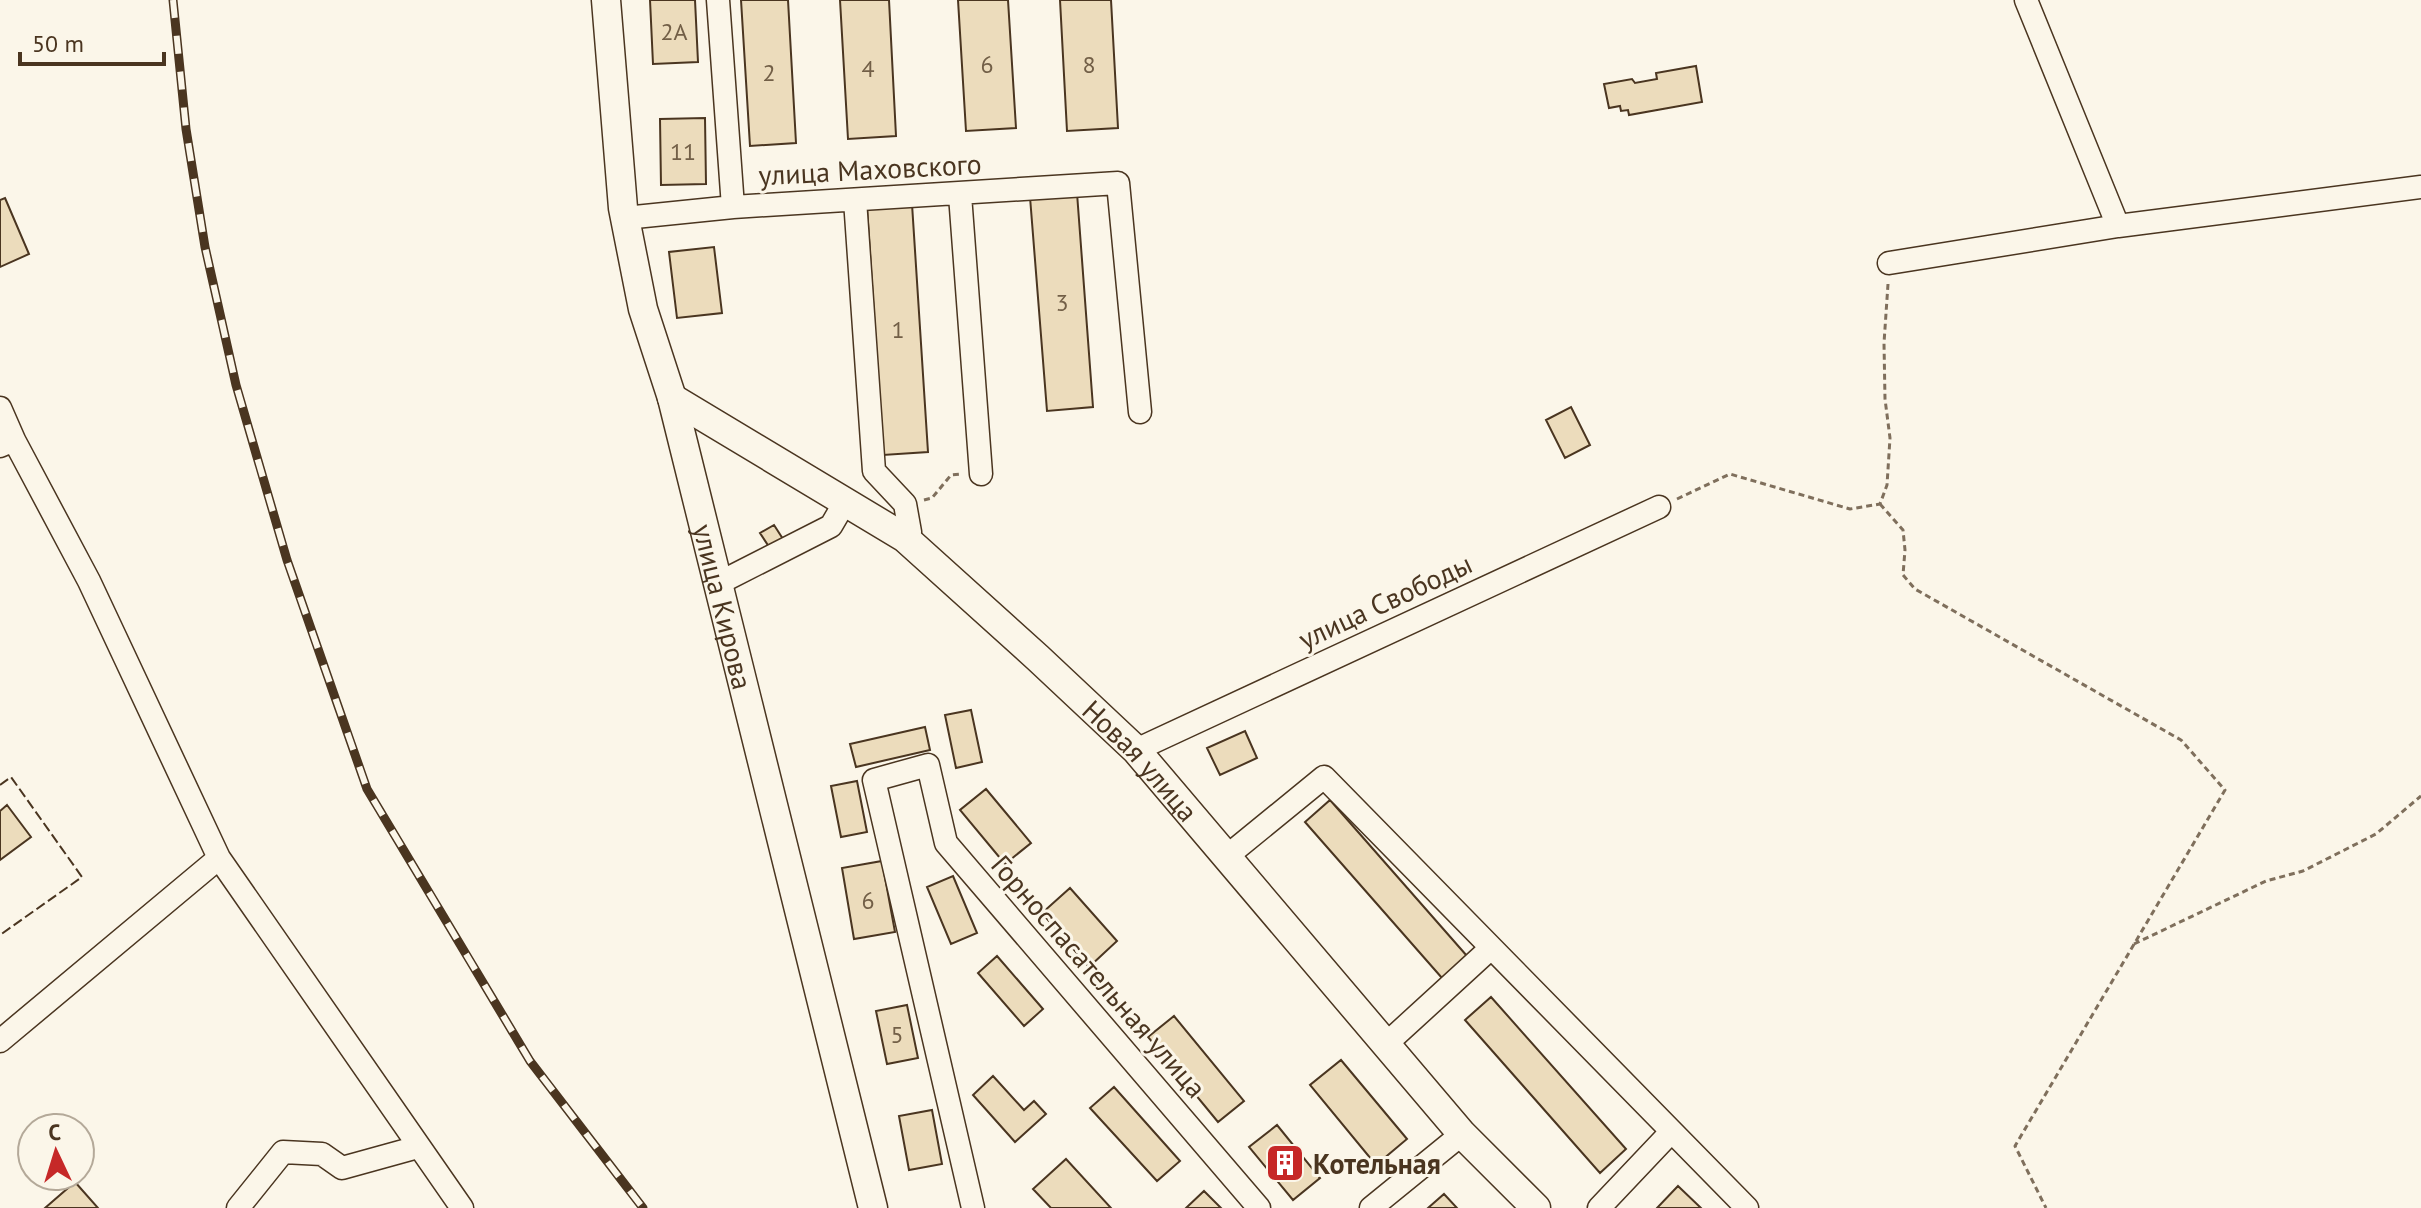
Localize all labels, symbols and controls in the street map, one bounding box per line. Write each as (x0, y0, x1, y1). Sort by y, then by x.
scale bar (20, 16, 164, 66)
house number: 2А (660, 16, 688, 47)
text: 50 m (32, 28, 84, 59)
house number: 6 (980, 49, 994, 80)
house number: 8 (1082, 49, 1096, 80)
house number: 4 (861, 53, 875, 84)
house number: 2 (762, 57, 776, 88)
house number: 11 (670, 136, 696, 167)
street label: улица Маховского (758, 145, 982, 193)
house number: 3 (1055, 287, 1069, 318)
house number: 1 (891, 314, 905, 345)
street label: улица Кирова (685, 520, 762, 693)
street label: улица Свободы (1292, 545, 1478, 657)
street label: Новая улица (1075, 691, 1207, 829)
street label: Горноспасательная улица (983, 847, 1215, 1105)
house number: 6 (861, 885, 875, 916)
house number: 5 (890, 1019, 904, 1050)
north arrow (16, 1112, 96, 1192)
text: С (47, 1118, 62, 1146)
building icon: Котельная (1264, 1142, 1306, 1184)
place label: Котельная (1313, 1145, 1441, 1182)

